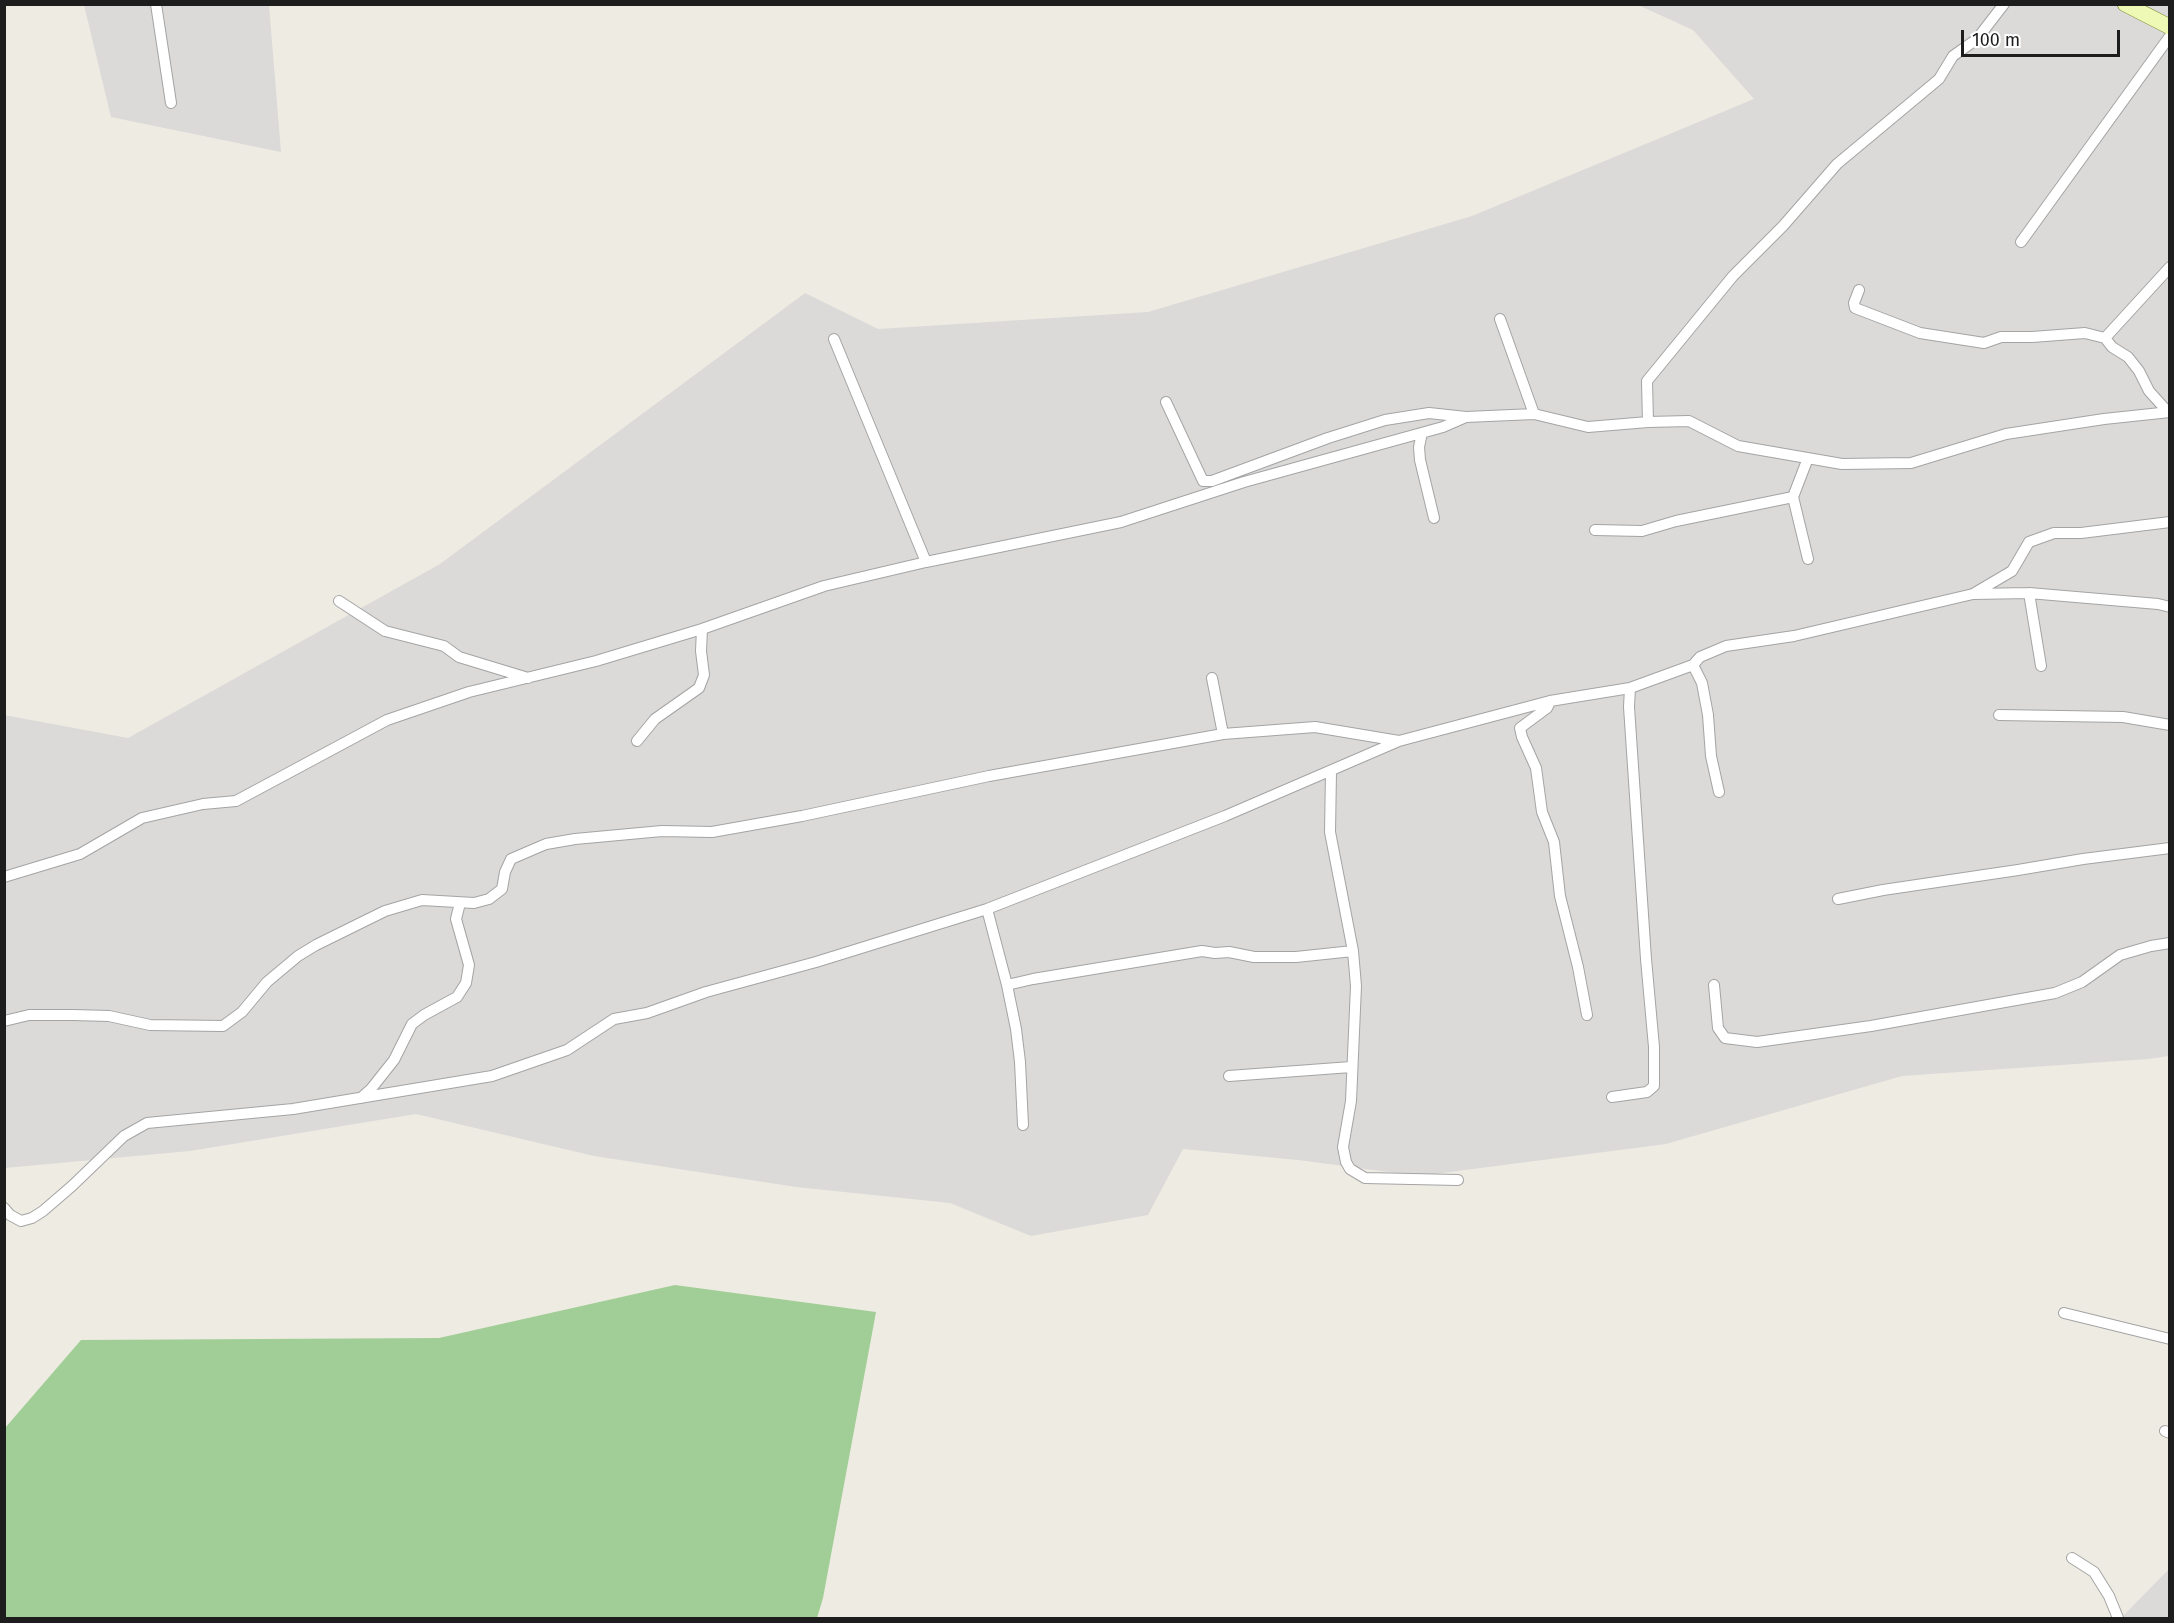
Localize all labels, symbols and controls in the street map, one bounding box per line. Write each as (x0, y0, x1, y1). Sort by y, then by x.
scale bar (1964, 18, 2123, 56)
text: 100 m (1972, 29, 2020, 51)

